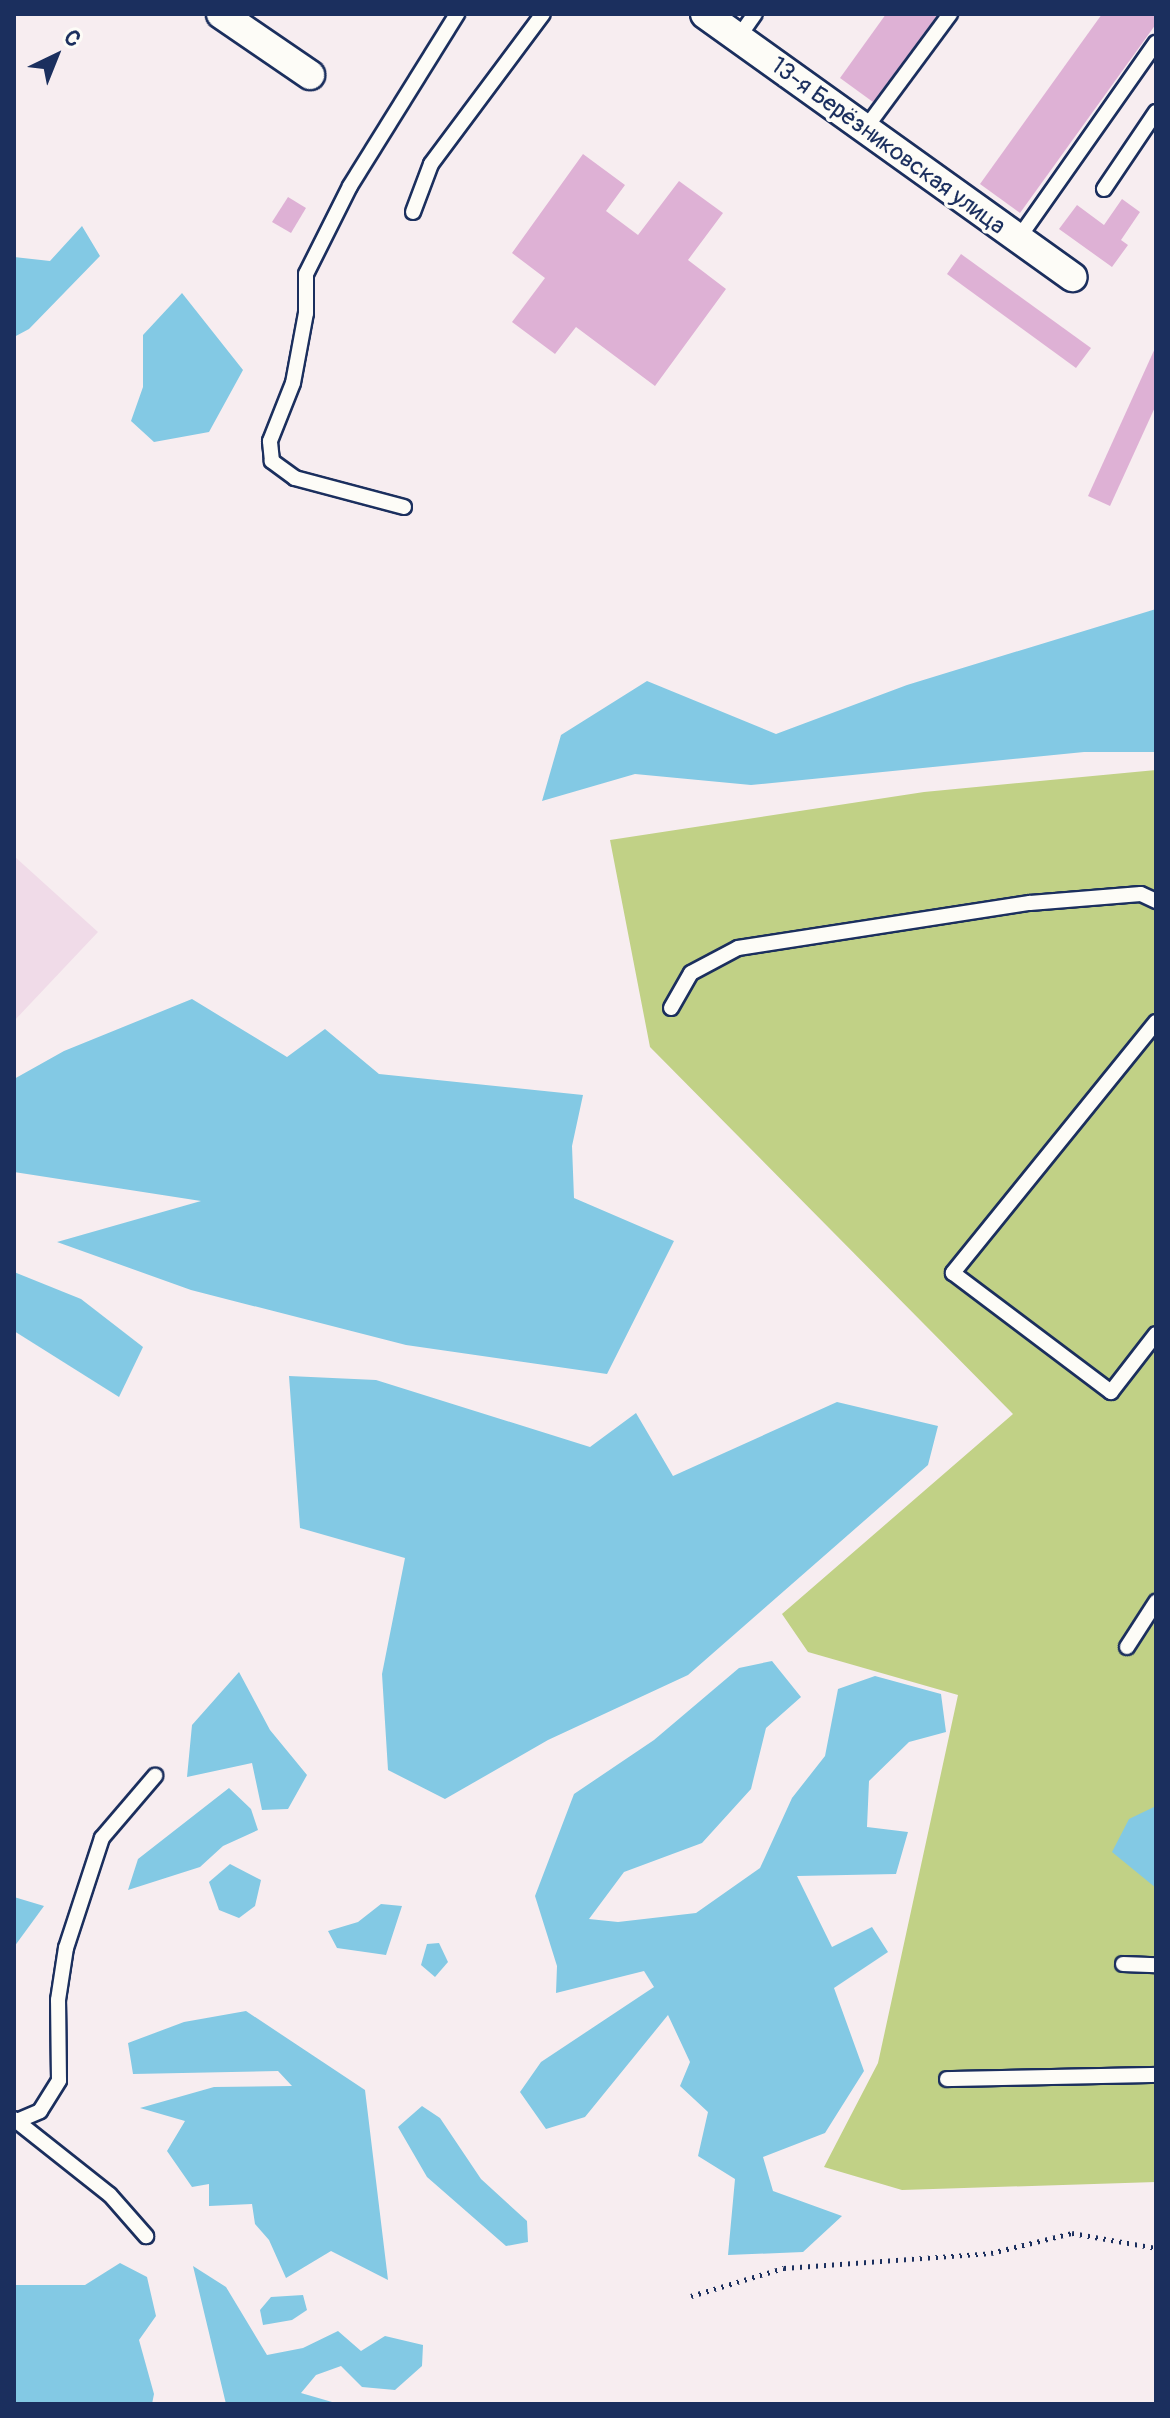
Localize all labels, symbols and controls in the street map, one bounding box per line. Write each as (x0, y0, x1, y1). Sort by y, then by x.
north arrow (16, 16, 96, 96)
text: С (58, 24, 87, 53)
street label: 13-я Берёзниковская улица (765, 51, 1011, 241)

